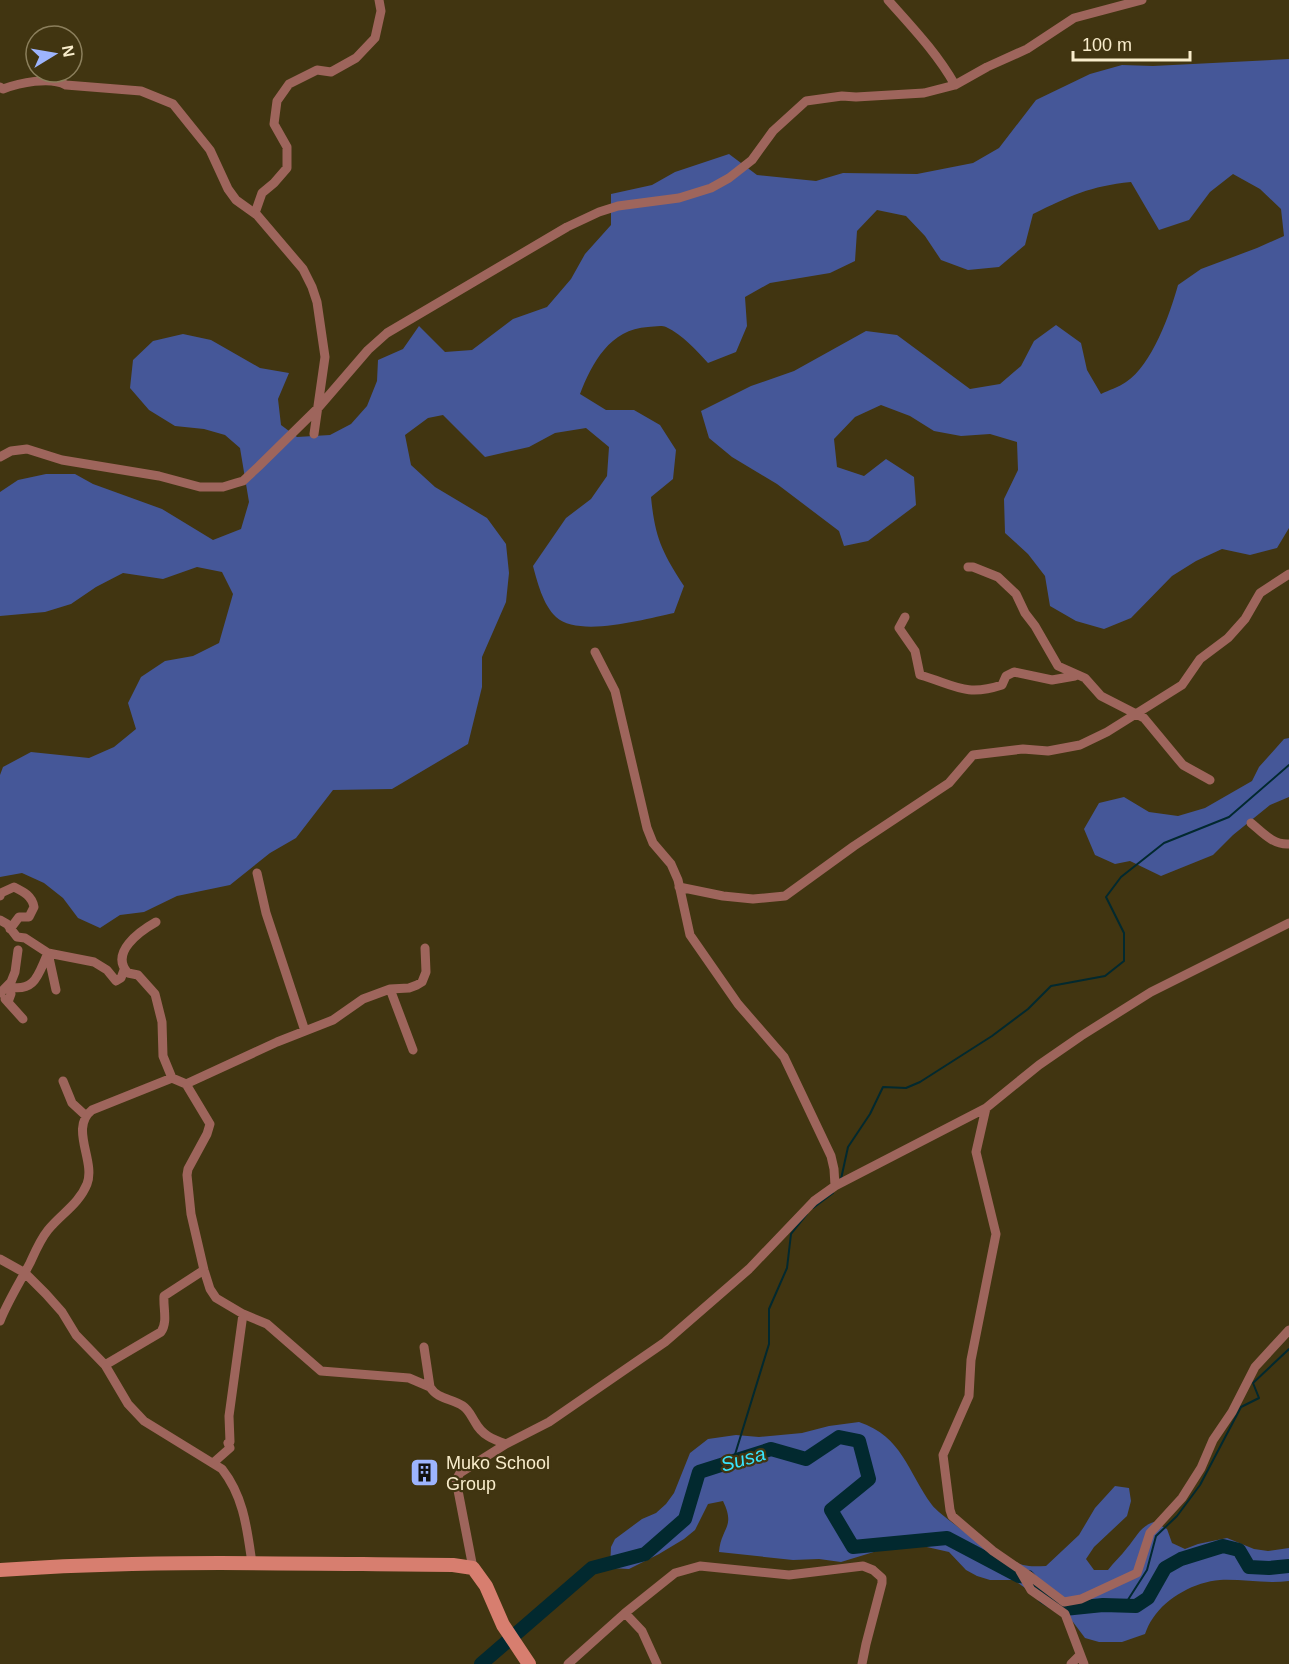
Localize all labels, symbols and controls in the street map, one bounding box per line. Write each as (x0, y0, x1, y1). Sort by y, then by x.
north arrow (24, 24, 84, 84)
scale bar (1073, 24, 1190, 62)
text: 100 m (1082, 35, 1132, 55)
text: N (59, 44, 78, 59)
water label: Susa (718, 1442, 768, 1476)
place label: Muko School Group (446, 1453, 550, 1494)
building icon: Muko School Group (409, 1457, 441, 1489)

